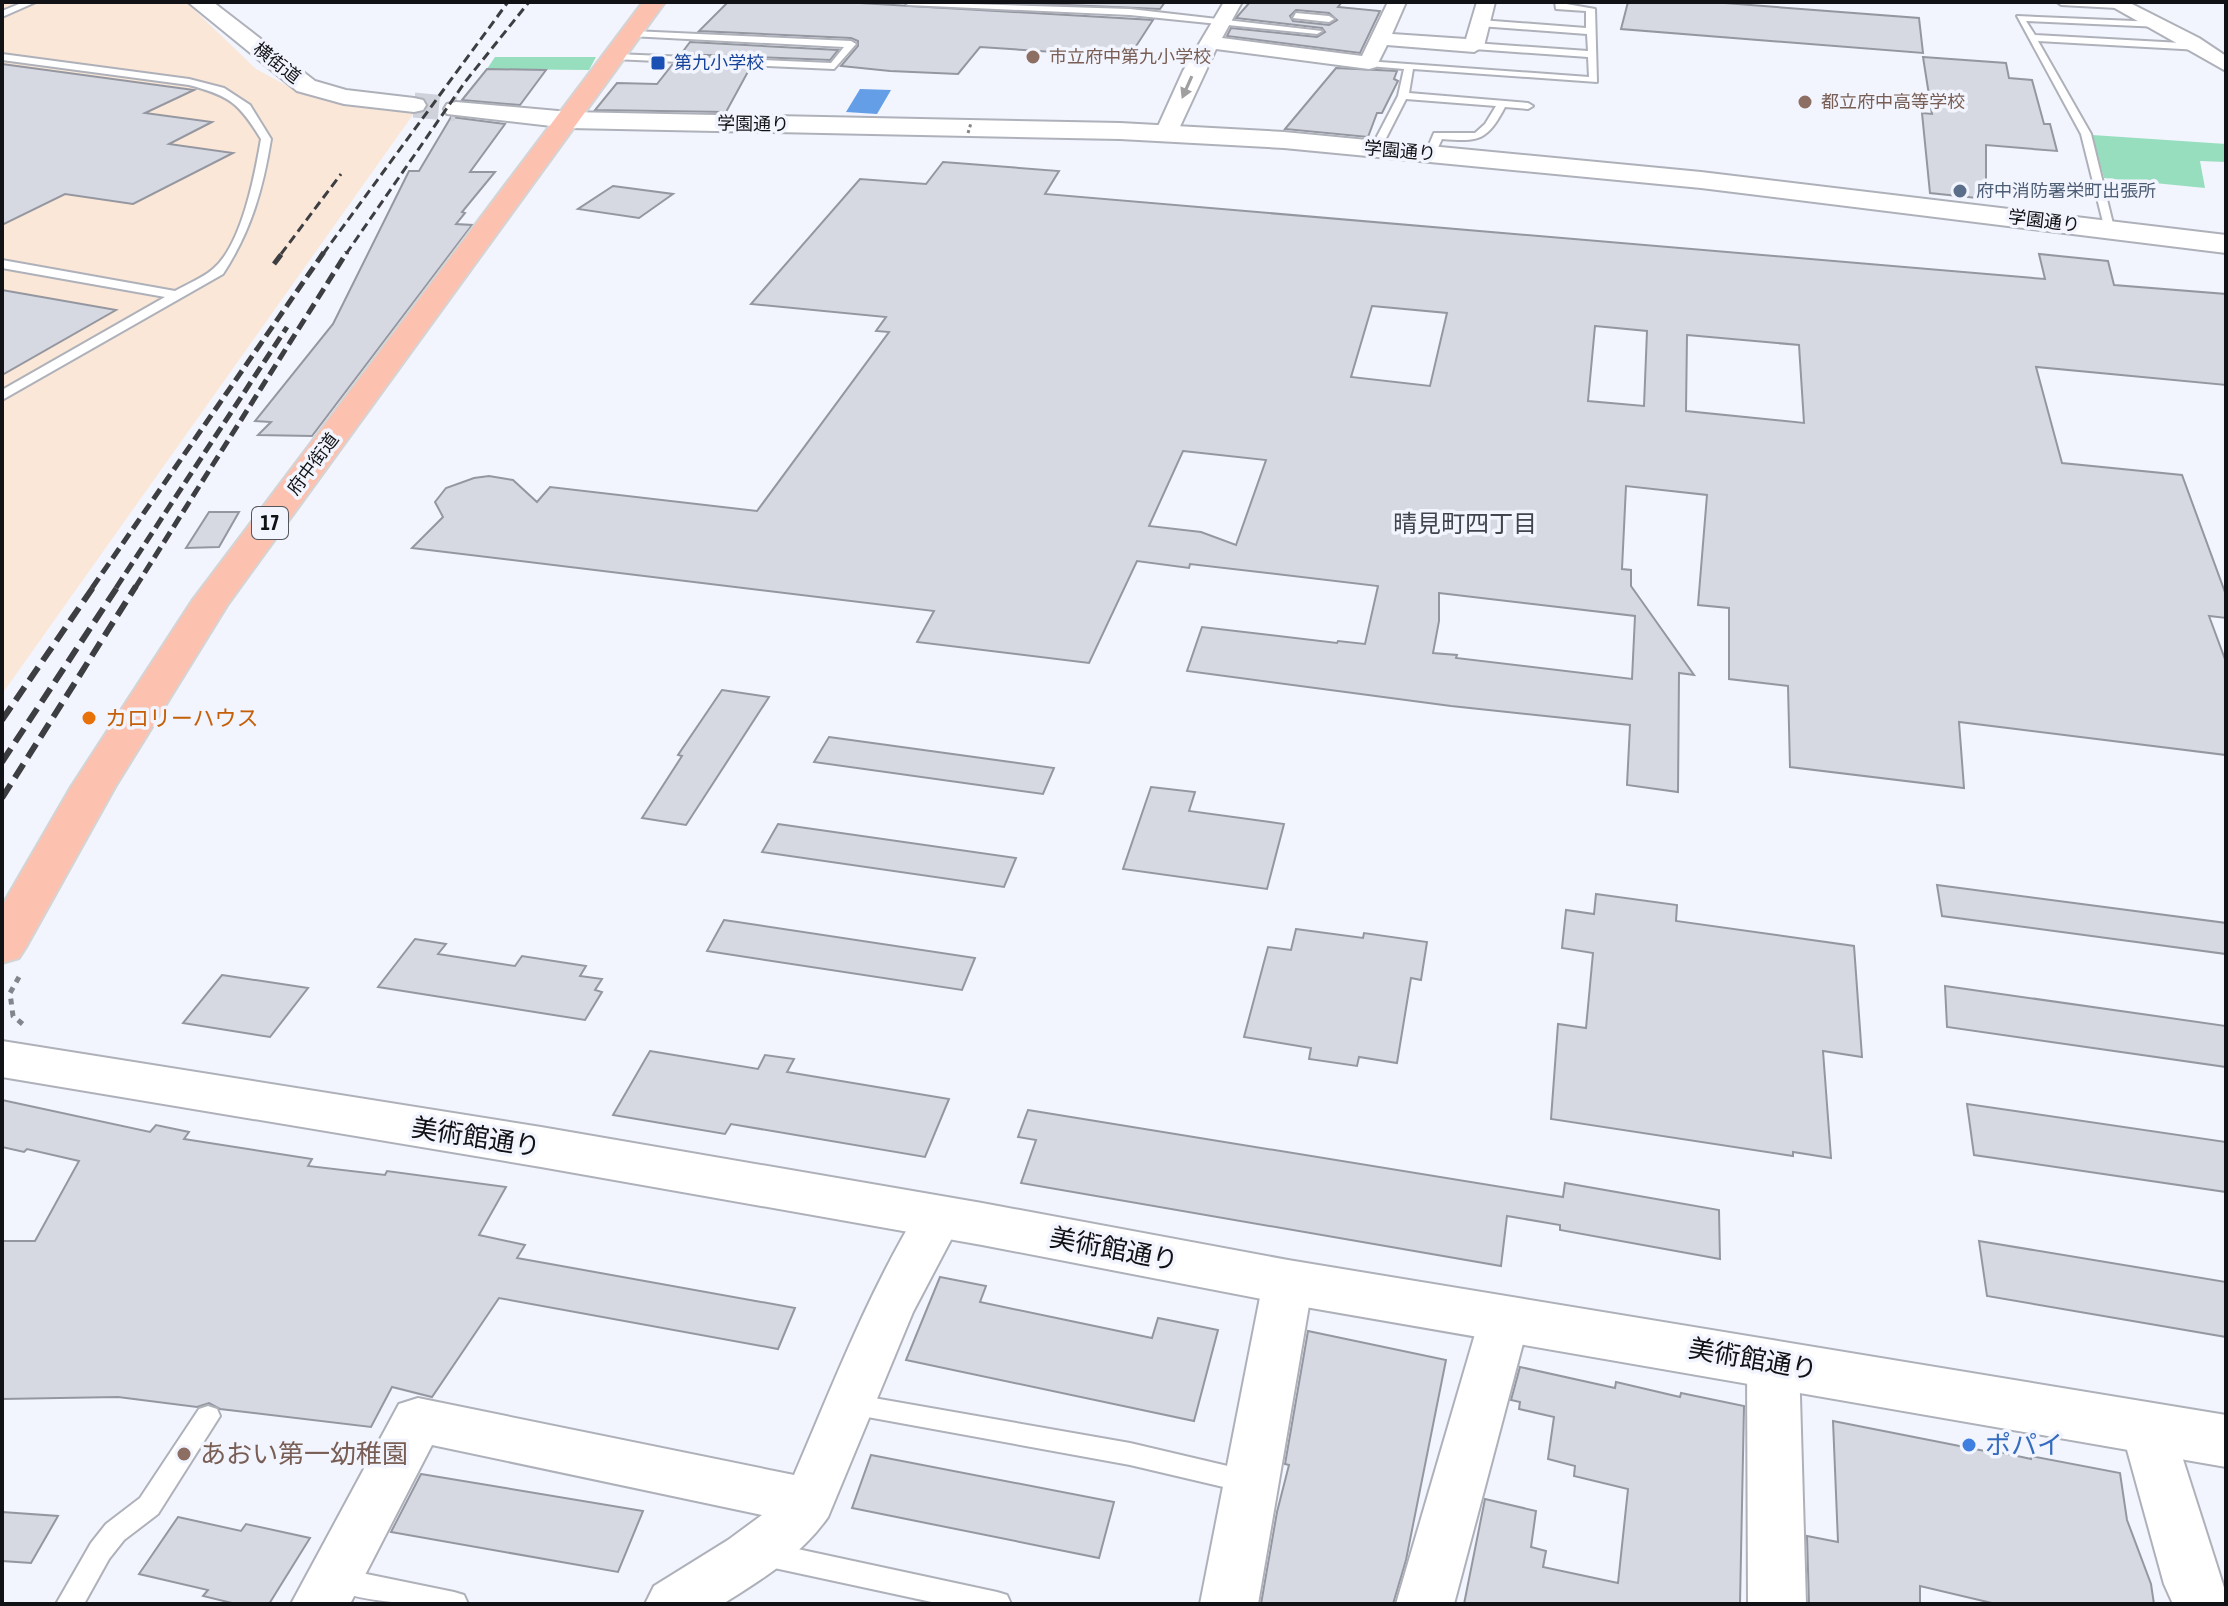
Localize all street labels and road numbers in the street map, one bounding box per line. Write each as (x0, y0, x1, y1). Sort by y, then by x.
street label: 横街道 (250, 38, 305, 88)
street label: 学園通り (717, 112, 789, 135)
street label: 学園通り (1363, 137, 1437, 164)
street label: 学園通り (2007, 206, 2081, 235)
street label: 府中街道 (283, 429, 343, 499)
road number: 17 (252, 507, 288, 539)
street label: 美術館通り (409, 1112, 543, 1162)
street label: 美術館通り (1047, 1222, 1181, 1276)
street label: 美術館通り (1686, 1333, 1820, 1385)

